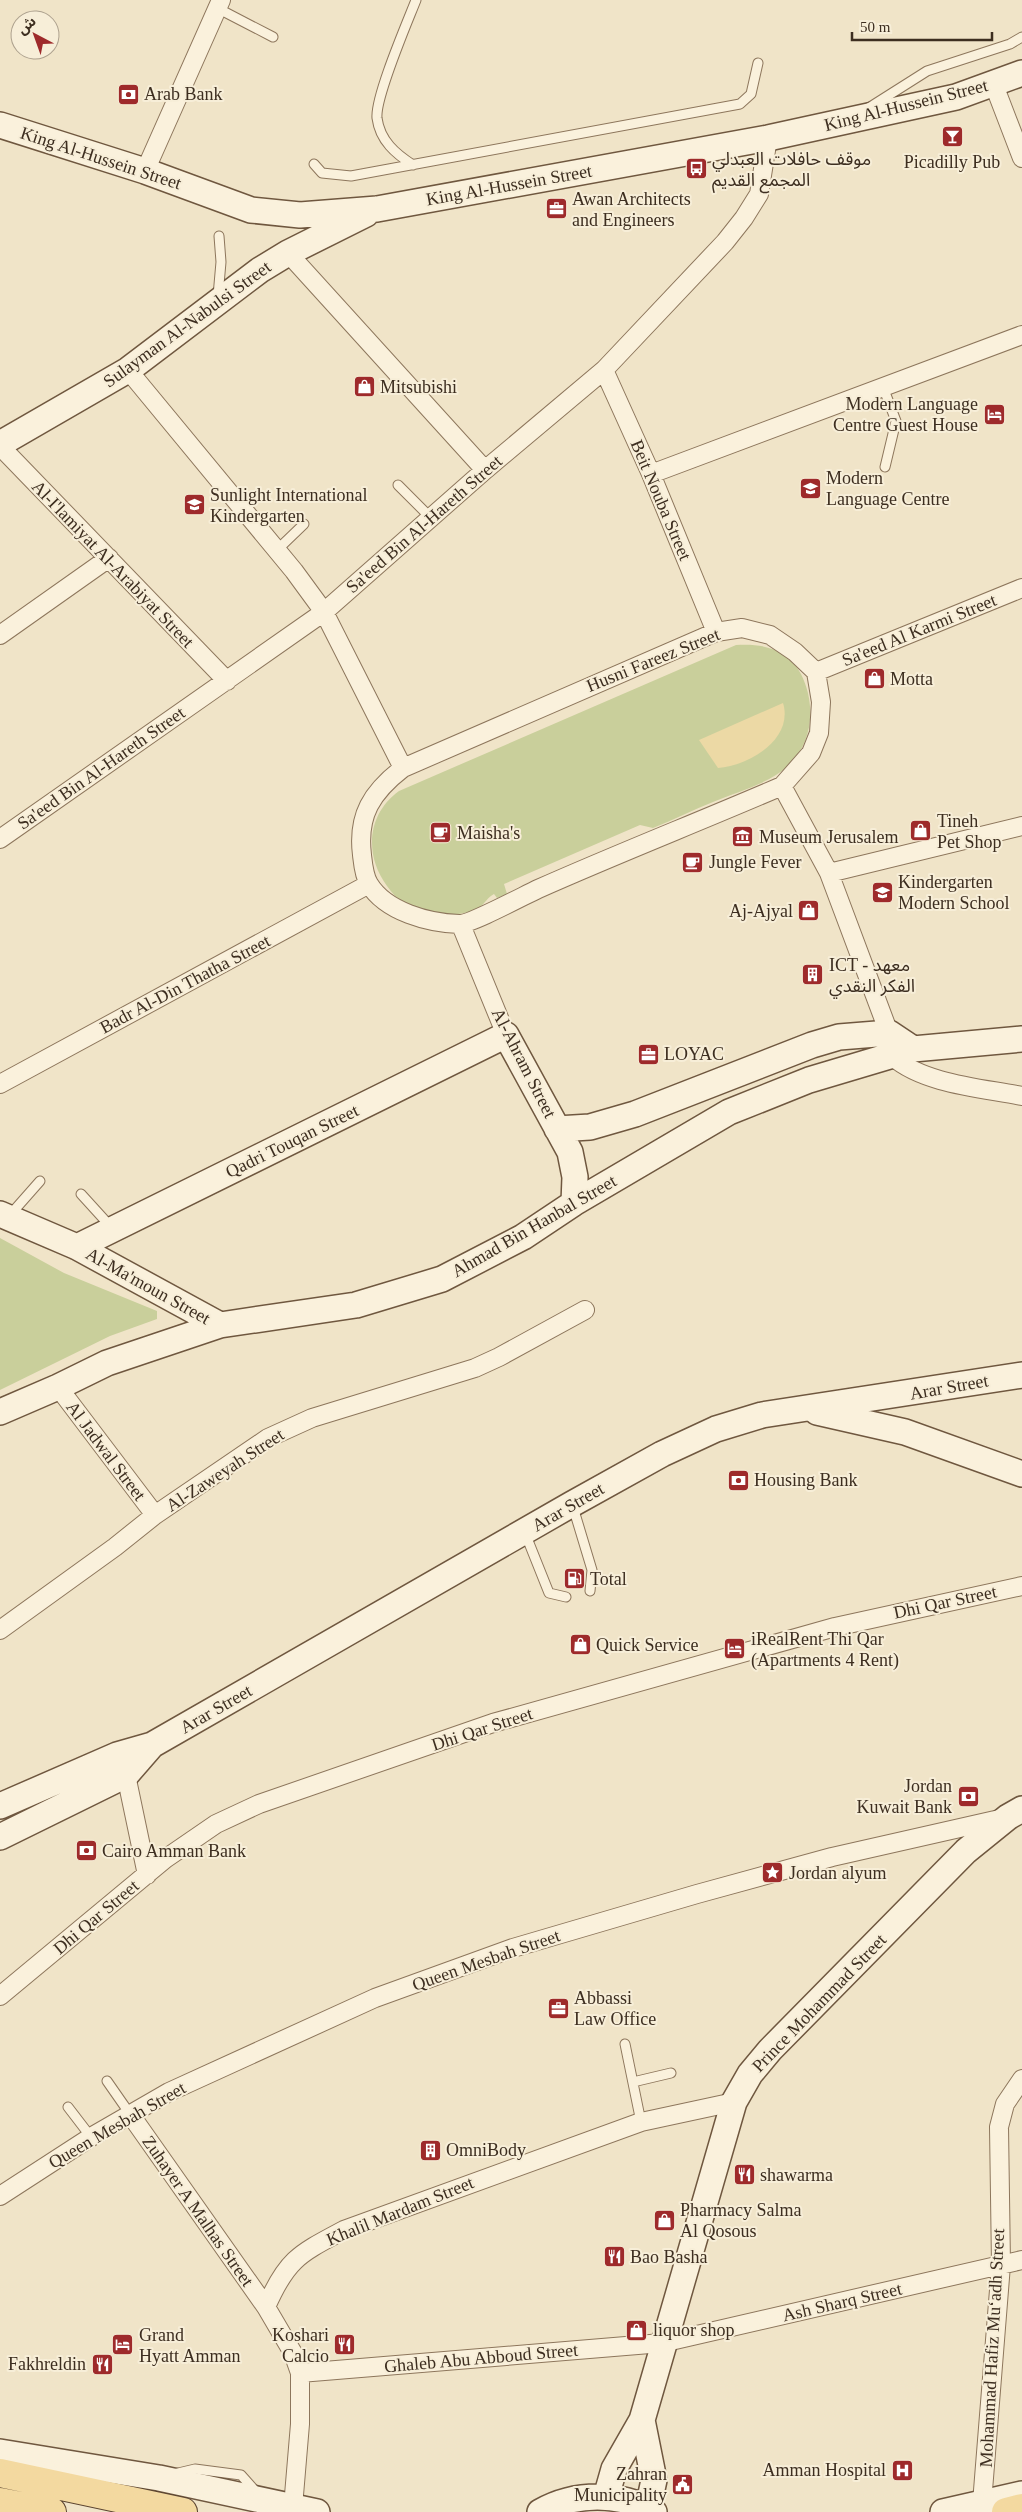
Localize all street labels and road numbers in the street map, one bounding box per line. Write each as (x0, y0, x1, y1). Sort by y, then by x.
street label: King Al-Hussein Street (822, 75, 990, 135)
street label: King Al-Hussein Street (18, 123, 184, 193)
street label: King Al-Hussein Street (425, 161, 593, 209)
street label: Sulayman Al-Nabulsi Street (99, 257, 275, 391)
street label: Beit Nouba Street (627, 437, 695, 563)
street label: Sa'eed Bin Al-Hareth Street (342, 451, 506, 597)
street label: Al-I'lamiyat Al-Arabiyat Street (28, 476, 198, 652)
street label: Sa'eed Al Karmi Street (839, 590, 999, 670)
street label: Husni Fareez Street (583, 624, 723, 696)
street label: Sa'eed Bin Al-Hareth Street (13, 703, 189, 833)
street label: Badr Al-Din Thatha Street (96, 931, 274, 1037)
street label: Al-Ahram Street (488, 1005, 560, 1121)
street label: Qadri Touqan Street (222, 1100, 362, 1182)
street label: Ahmad Bin Hanbal Street (448, 1171, 620, 1281)
street label: Al-Ma'moun Street (82, 1244, 214, 1328)
street label: Arar Street (908, 1370, 990, 1404)
street label: Al Jadwal Street (62, 1397, 150, 1505)
street label: Al-Zaweyah Street (162, 1424, 288, 1516)
street label: Arar Street (529, 1478, 607, 1536)
street label: Dhi Qar Street (892, 1581, 998, 1623)
street label: Arar Street (177, 1680, 255, 1738)
street label: Dhi Qar Street (429, 1703, 535, 1755)
street label: Dhi Qar Street (49, 1876, 143, 1958)
street label: Queen Mesbah Street (409, 1925, 563, 1995)
street label: Prince Mohammad Street (748, 1930, 890, 2076)
street label: Queen Mesbah Street (45, 2078, 189, 2172)
street label: Zuhayer A Malhas Street (138, 2132, 258, 2290)
street label: Khalil Mardam Street (323, 2172, 477, 2250)
street label: Mohammad Hafiz Muʻadh Street (976, 2228, 1008, 2468)
street label: Ash Sharq Street (780, 2279, 904, 2325)
street label: Ghaleb Abu Abboud Street (383, 2340, 579, 2376)

